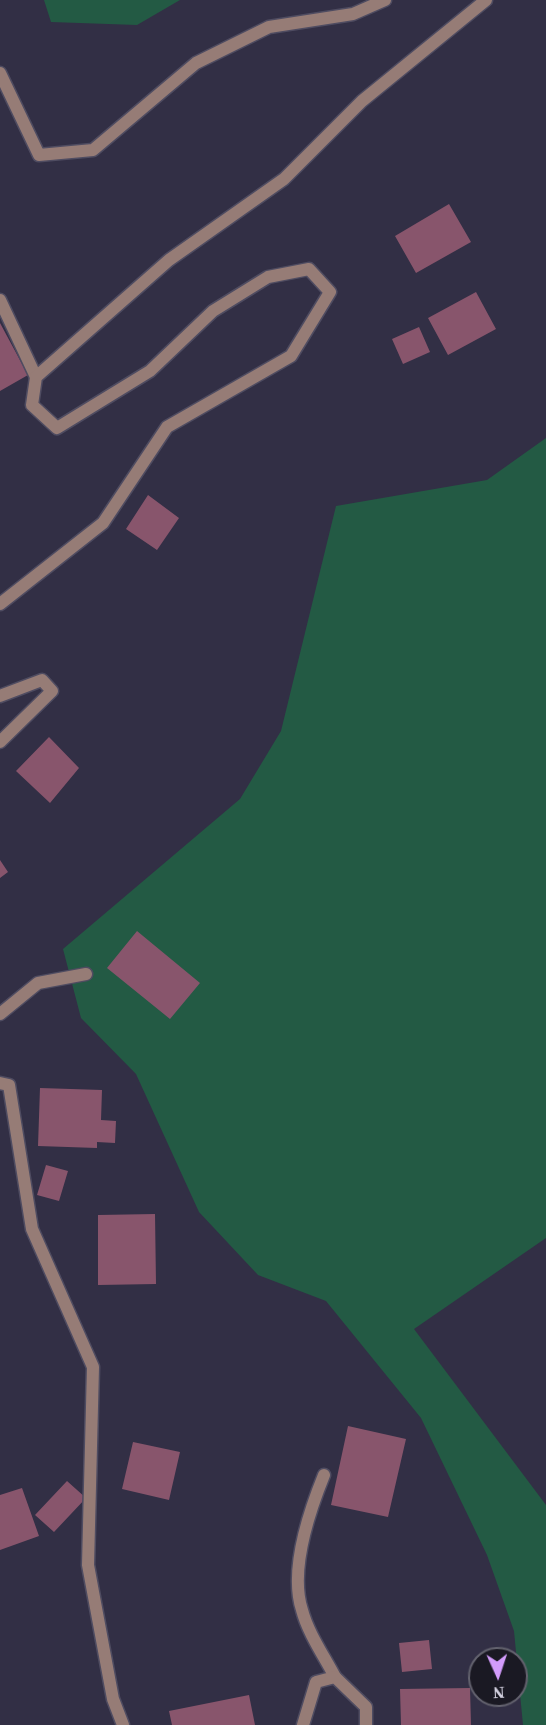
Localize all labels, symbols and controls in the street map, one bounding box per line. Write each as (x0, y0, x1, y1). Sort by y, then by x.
north arrow (468, 1647, 528, 1707)
text: N (492, 1682, 505, 1704)

